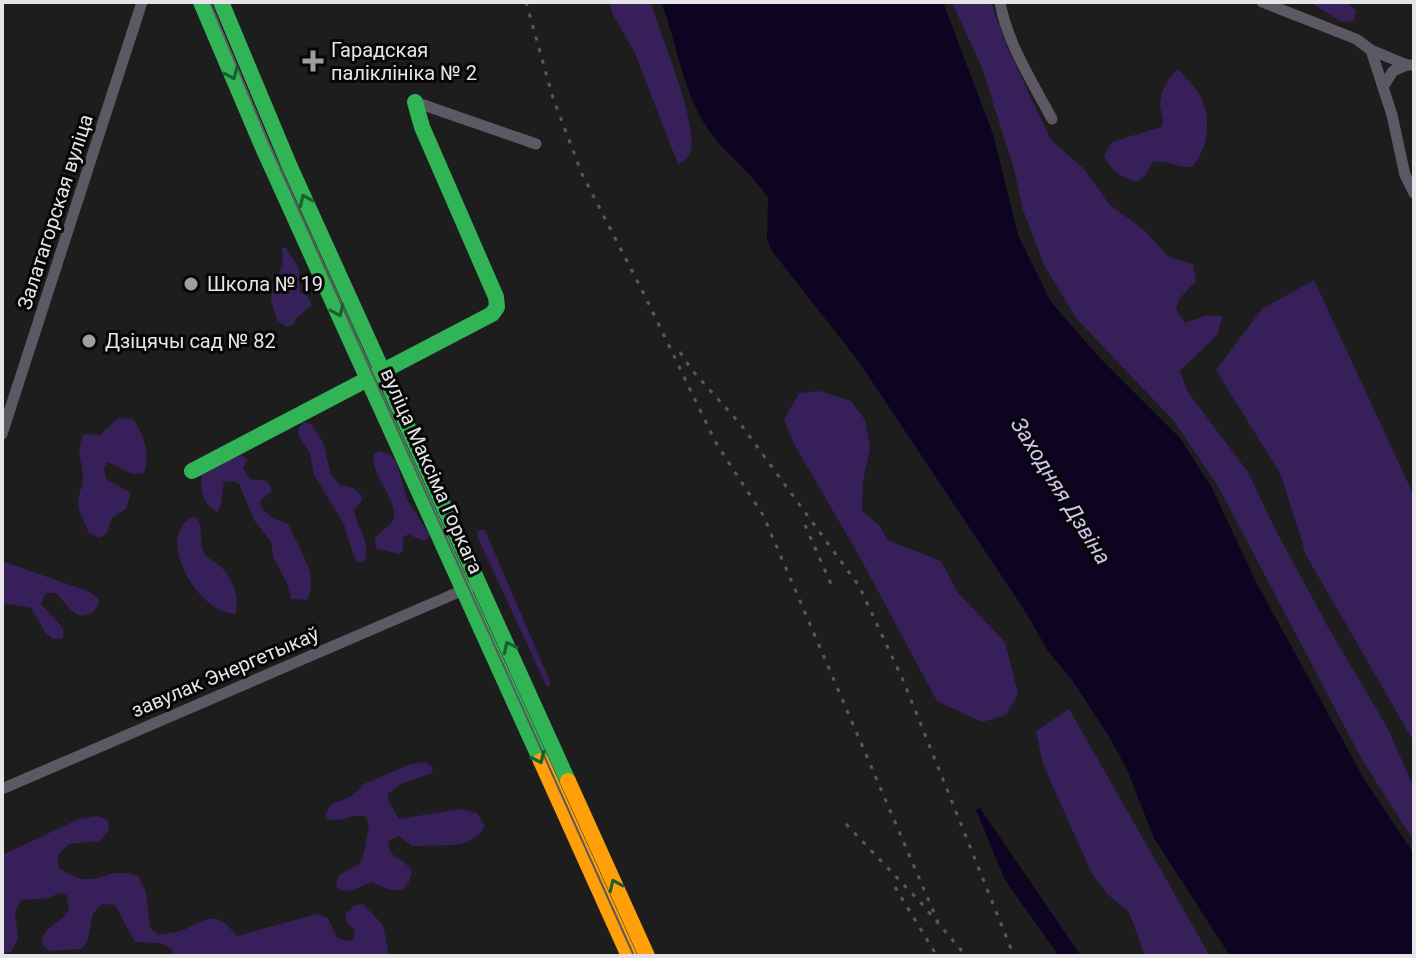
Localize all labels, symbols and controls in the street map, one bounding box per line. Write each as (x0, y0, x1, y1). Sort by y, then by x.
place label: Гарадская паліклініка № 2 (331, 38, 477, 85)
marker: Гарадская паліклініка № 2 (302, 50, 324, 72)
one-way arrow (222, 65, 238, 80)
street label: Залатагорская вуліца (12, 111, 98, 313)
one-way arrow (299, 193, 315, 208)
place label: Школа № 19 (207, 272, 323, 296)
marker: Школа № 19 (182, 275, 200, 293)
one-way arrow (329, 302, 345, 317)
place label: Дзіцячы сад № 82 (105, 329, 276, 353)
marker: Дзіцячы сад № 82 (80, 332, 98, 350)
street label: вуліца Максіма Горкага (376, 365, 488, 577)
water label: Заходняя Дзвіна (1006, 413, 1116, 569)
street label: завулак Энергетыкаў (128, 621, 323, 722)
one-way arrow (503, 641, 519, 656)
one-way arrow (529, 750, 545, 764)
one-way arrow (609, 879, 625, 893)

